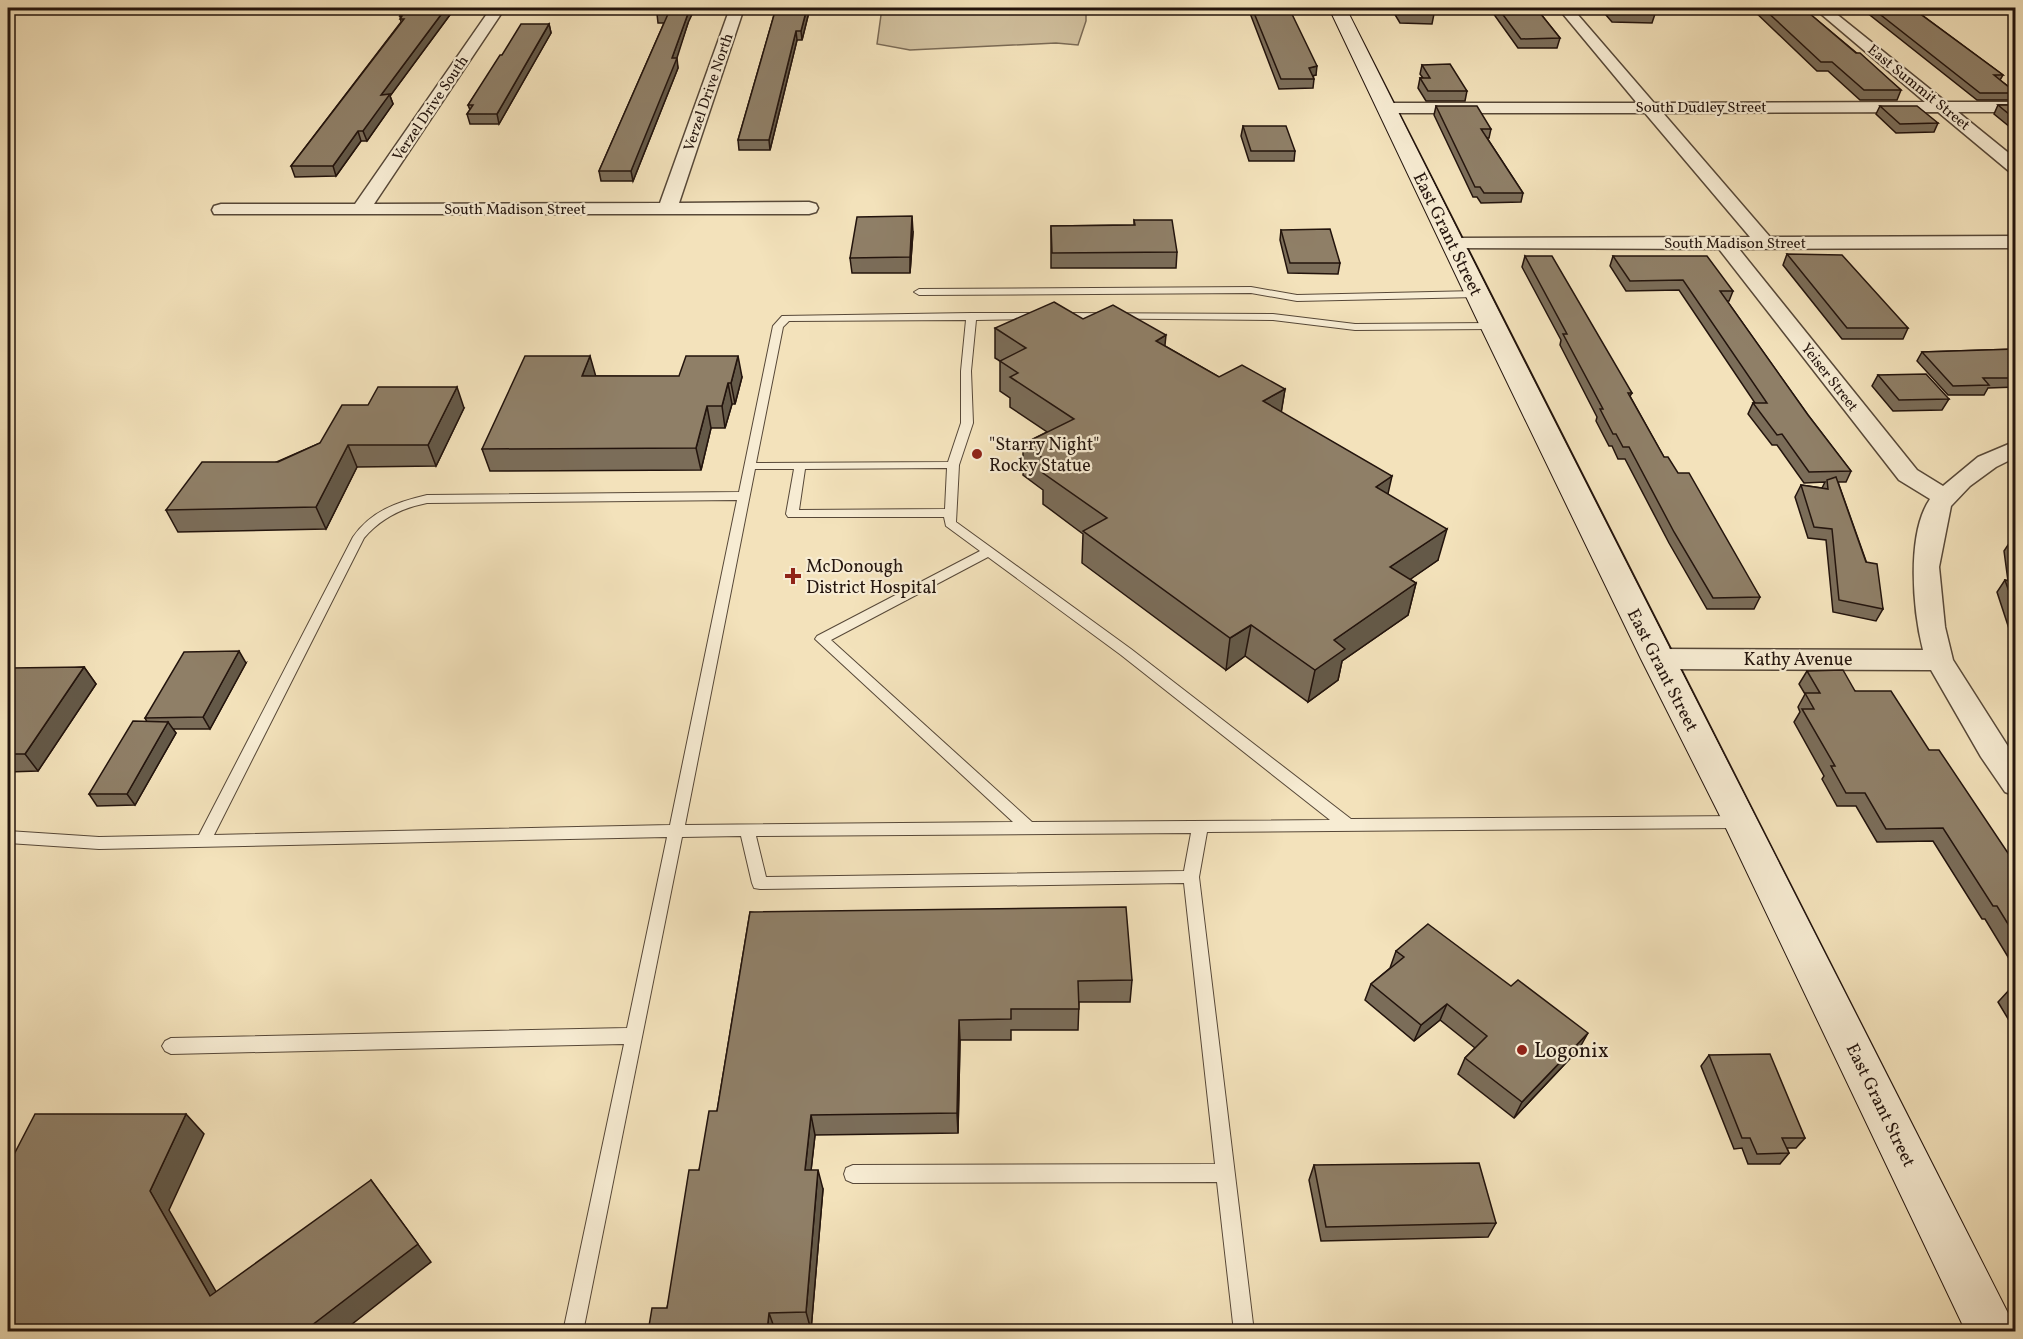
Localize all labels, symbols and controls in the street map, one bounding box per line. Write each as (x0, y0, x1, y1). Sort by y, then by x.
street label: Verzel Drive North (679, 31, 739, 154)
street label: East Summit Street (1862, 40, 1974, 136)
street label: Verzel Drive South (388, 52, 474, 166)
street label: South Dudley Street (1635, 98, 1767, 119)
street label: East Grant Street (1406, 169, 1487, 301)
street label: South Madison Street (444, 200, 586, 221)
street label: South Madison Street (1664, 234, 1806, 255)
street label: Yeiser Street (1795, 339, 1862, 417)
place label: "Starry Night" Rocky Statue (989, 433, 1099, 479)
marker: "Starry Night" Rocky Statue (970, 447, 984, 461)
place label: McDonough District Hospital (806, 555, 937, 601)
marker: McDonough District Hospital (784, 567, 802, 585)
street label: East Grant Street (1620, 605, 1703, 736)
street label: Kathy Avenue (1744, 648, 1852, 673)
place label: Logonix (1534, 1037, 1609, 1066)
street label: East Grant Street (1839, 1040, 1920, 1172)
marker: Logonix (1515, 1043, 1529, 1057)

